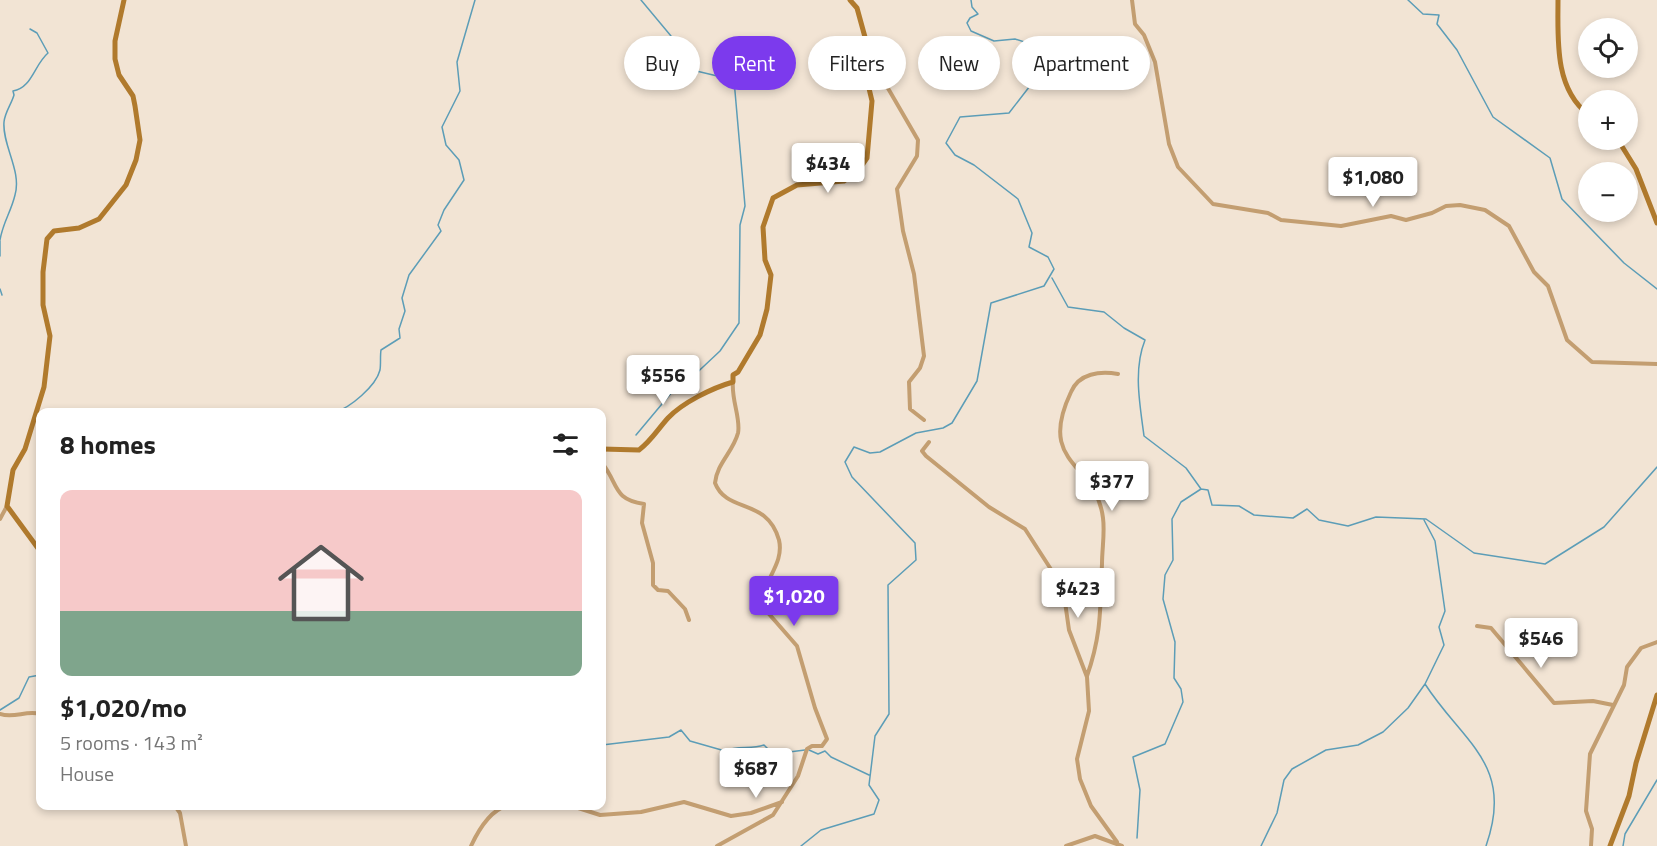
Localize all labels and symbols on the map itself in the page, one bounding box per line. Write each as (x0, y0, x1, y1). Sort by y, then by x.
pin: $434 (792, 143, 864, 194)
pin: $1,080 (1324, 157, 1422, 208)
pin: $556 (627, 355, 699, 406)
pin: $377 (1076, 461, 1148, 512)
pin: $423 (1042, 568, 1114, 619)
pin: $1,020 (745, 576, 843, 627)
pin: $546 (1505, 618, 1577, 669)
pin: $687 (720, 748, 792, 799)

